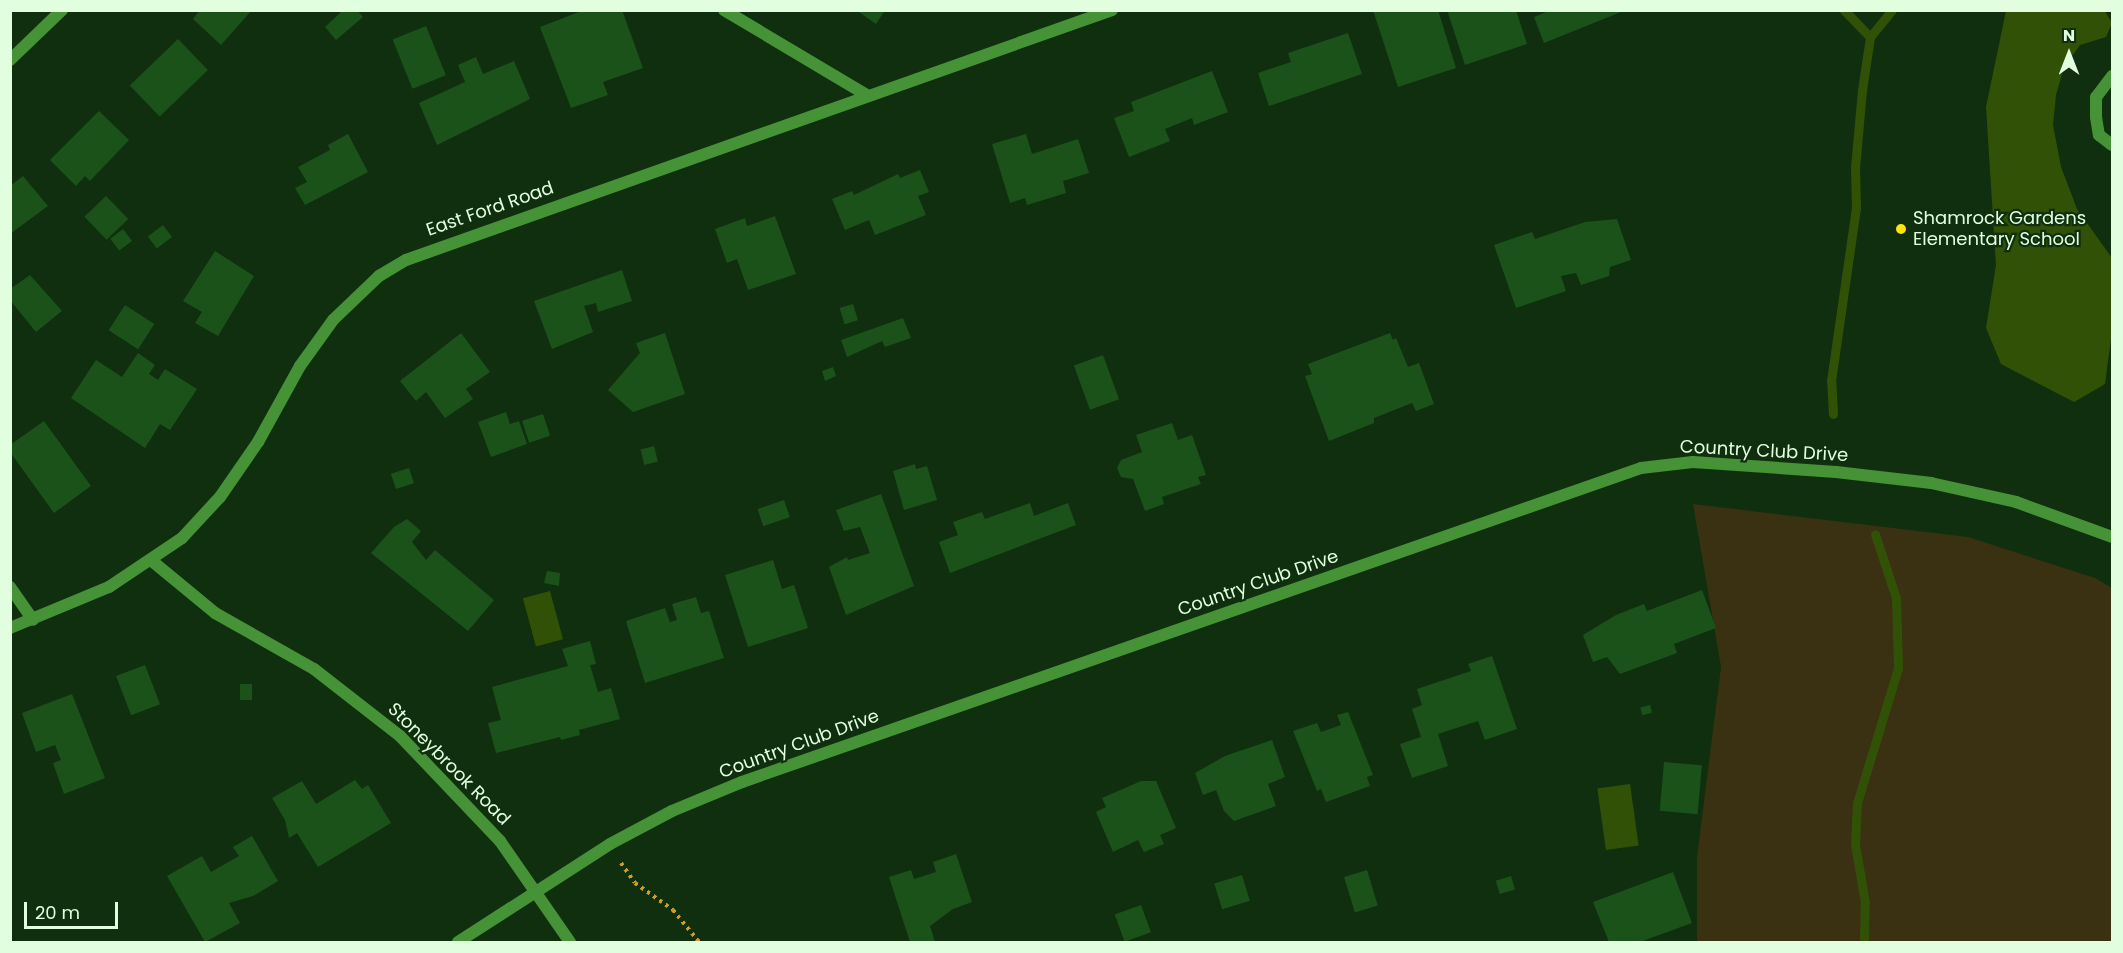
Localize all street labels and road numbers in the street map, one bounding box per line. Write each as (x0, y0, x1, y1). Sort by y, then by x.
street label: East Ford Road (423, 177, 557, 241)
street label: Country Club Drive (1679, 436, 1849, 466)
street label: Country Club Drive (1175, 545, 1341, 621)
street label: Stoneybrook Road (383, 698, 515, 830)
street label: Country Club Drive (716, 705, 882, 783)

